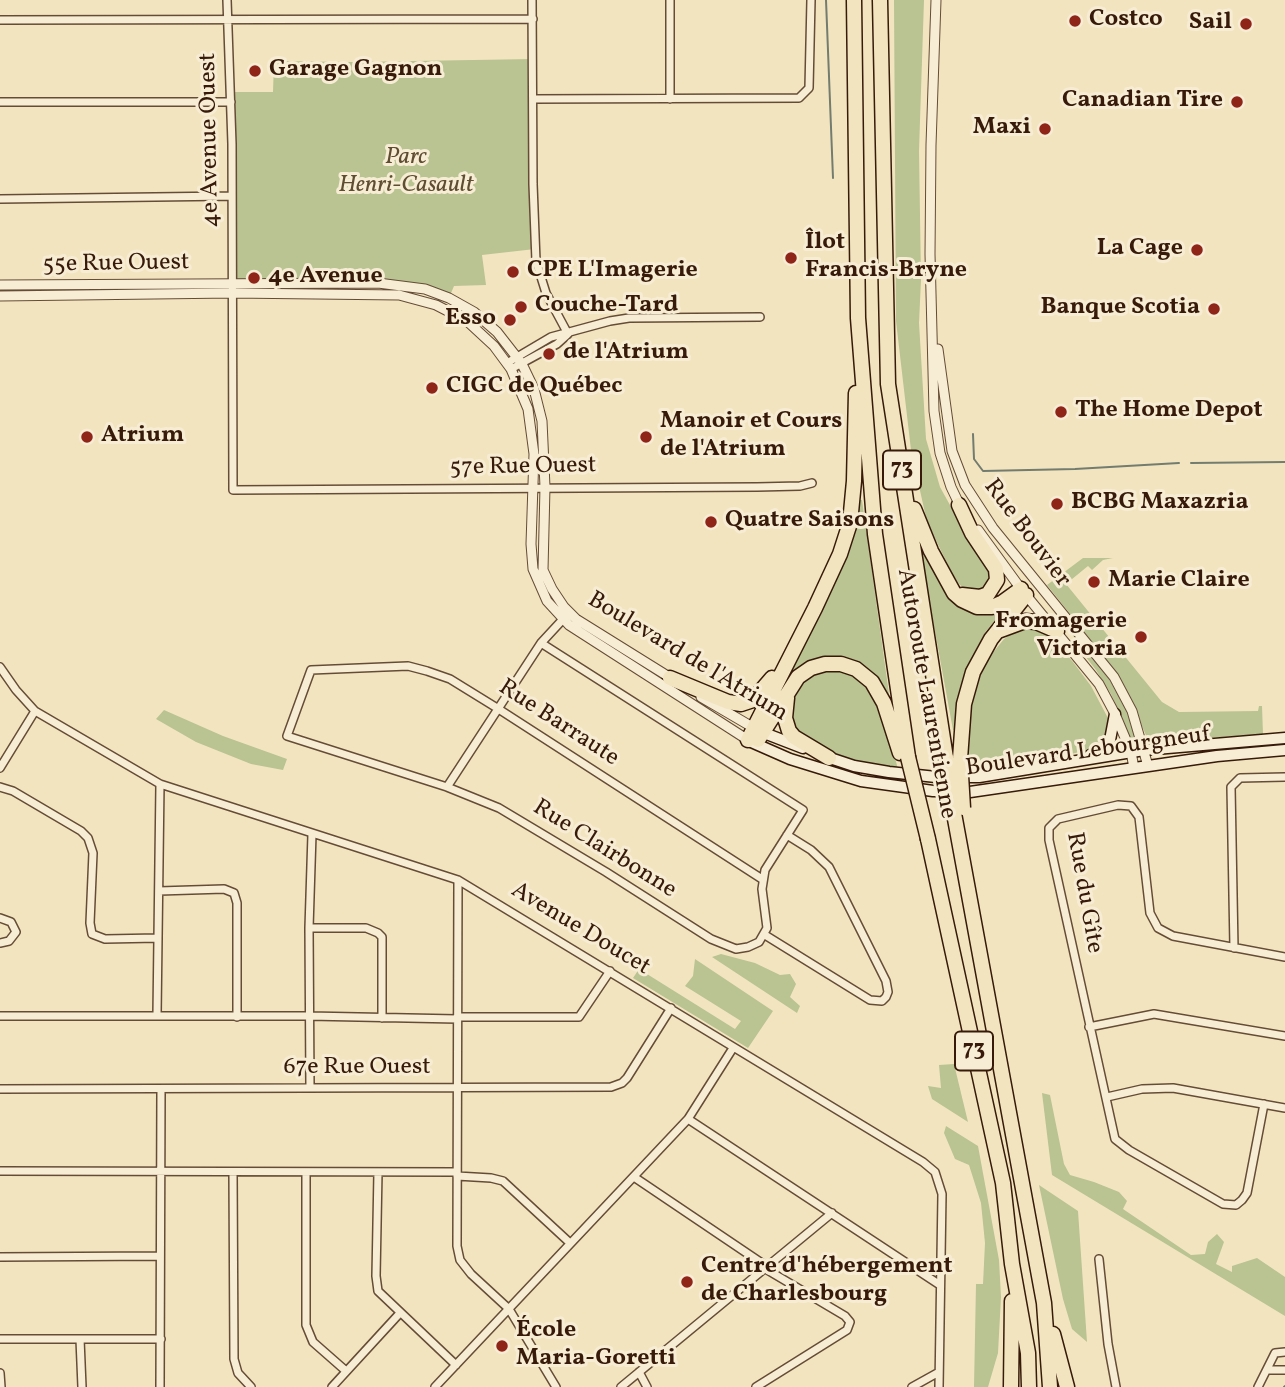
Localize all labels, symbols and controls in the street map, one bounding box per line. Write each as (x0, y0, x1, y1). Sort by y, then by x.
place label: Costco (1089, 7, 1163, 35)
place label: Sail (1189, 10, 1232, 38)
marker: Costco (1067, 13, 1083, 29)
marker: Sail (1238, 16, 1254, 32)
street label: 4e Avenue Ouest (195, 52, 227, 228)
place label: Garage Gagnon (269, 57, 442, 85)
marker: Garage Gagnon (247, 63, 263, 79)
place label: Canadian Tire (1062, 88, 1223, 116)
marker: Canadian Tire (1229, 94, 1245, 110)
place label: Maxi (973, 115, 1031, 143)
marker: Maxi (1037, 121, 1053, 137)
park label: Parc Henri-Casault (338, 145, 474, 201)
place label: Îlot Francis-Bryne (805, 230, 967, 286)
place label: La Cage (1097, 236, 1183, 264)
marker: La Cage (1189, 242, 1205, 258)
street label: 55e Rue Ouest (42, 249, 190, 281)
marker: Îlot Francis-Bryne (783, 250, 799, 266)
place label: CPE L'Imagerie (527, 258, 698, 286)
place label: 4e Avenue (268, 264, 383, 292)
marker: CPE L'Imagerie (505, 264, 521, 280)
marker: 4e Avenue (246, 270, 262, 286)
place label: Couche-Tard (535, 293, 678, 321)
place label: Banque Scotia (1040, 295, 1200, 323)
marker: Couche-Tard (513, 299, 529, 315)
marker: Banque Scotia (1206, 301, 1222, 317)
place label: Esso (445, 306, 496, 334)
marker: Esso (502, 312, 518, 328)
place label: de l'Atrium (563, 340, 689, 368)
marker: de l'Atrium (541, 346, 557, 362)
place label: CIGC de Québec (446, 374, 622, 402)
marker: CIGC de Québec (424, 380, 440, 396)
place label: The Home Depot (1075, 398, 1263, 426)
marker: The Home Depot (1053, 404, 1069, 420)
place label: Manoir et Cours de l'Atrium (660, 409, 842, 465)
place label: Atrium (101, 423, 184, 451)
marker: Atrium (79, 429, 95, 445)
marker: Manoir et Cours de l'Atrium (638, 429, 654, 445)
road number: 73 (883, 450, 921, 490)
street label: 57e Rue Ouest (449, 452, 597, 484)
street label: Rue Bouvier (976, 474, 1076, 594)
place label: BCBG Maxazria (1071, 490, 1249, 518)
marker: BCBG Maxazria (1049, 496, 1065, 512)
place label: Quatre Saisons (725, 508, 894, 536)
marker: Quatre Saisons (703, 514, 719, 530)
street label: Autoroute Laurentienne (889, 567, 961, 821)
place label: Marie Claire (1108, 568, 1250, 596)
marker: Marie Claire (1086, 574, 1102, 590)
street label: Boulevard de l'Atrium (582, 587, 792, 729)
place label: Fromagerie Victoria (995, 609, 1127, 665)
marker: Fromagerie Victoria (1133, 629, 1149, 645)
street label: Rue Barraute (492, 674, 624, 774)
street label: Boulevard Lebourgneuf (964, 722, 1212, 784)
street label: Rue Clairbonne (527, 794, 681, 906)
street label: Rue du Gîte (1058, 830, 1108, 956)
street label: Avenue Doucet (505, 877, 655, 983)
road number: 73 (955, 1032, 993, 1070)
street label: 67e Rue Ouest (283, 1055, 431, 1083)
place label: Centre d'hébergement de Charlesbourg (701, 1254, 952, 1310)
marker: Centre d'hébergement de Charlesbourg (679, 1274, 695, 1290)
place label: École Maria-Goretti (516, 1318, 676, 1374)
marker: École Maria-Goretti (494, 1338, 510, 1354)

